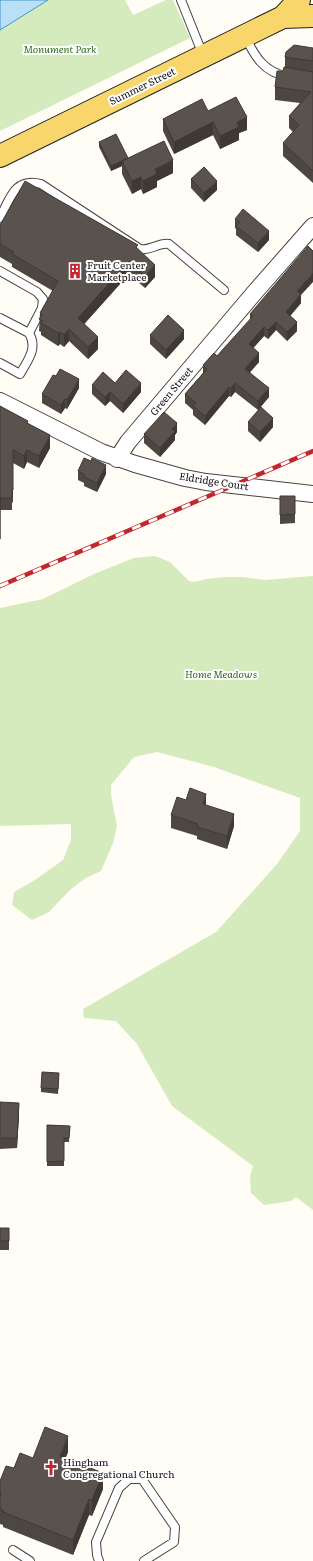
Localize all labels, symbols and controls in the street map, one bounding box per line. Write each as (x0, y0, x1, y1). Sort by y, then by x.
park label: Monument Park (24, 41, 97, 56)
street label: Summer Street (106, 63, 177, 108)
place label: Fruit Center Marketplace (87, 257, 146, 284)
building icon: Fruit Center Marketplace (66, 262, 84, 280)
street label: Green Street (146, 363, 196, 418)
street label: Eldridge Court (178, 468, 250, 493)
park label: Home Meadows (185, 666, 257, 681)
place label: Hingham Congregational Church (63, 1454, 175, 1481)
church icon: Hingham Congregational Church (42, 1459, 60, 1477)

